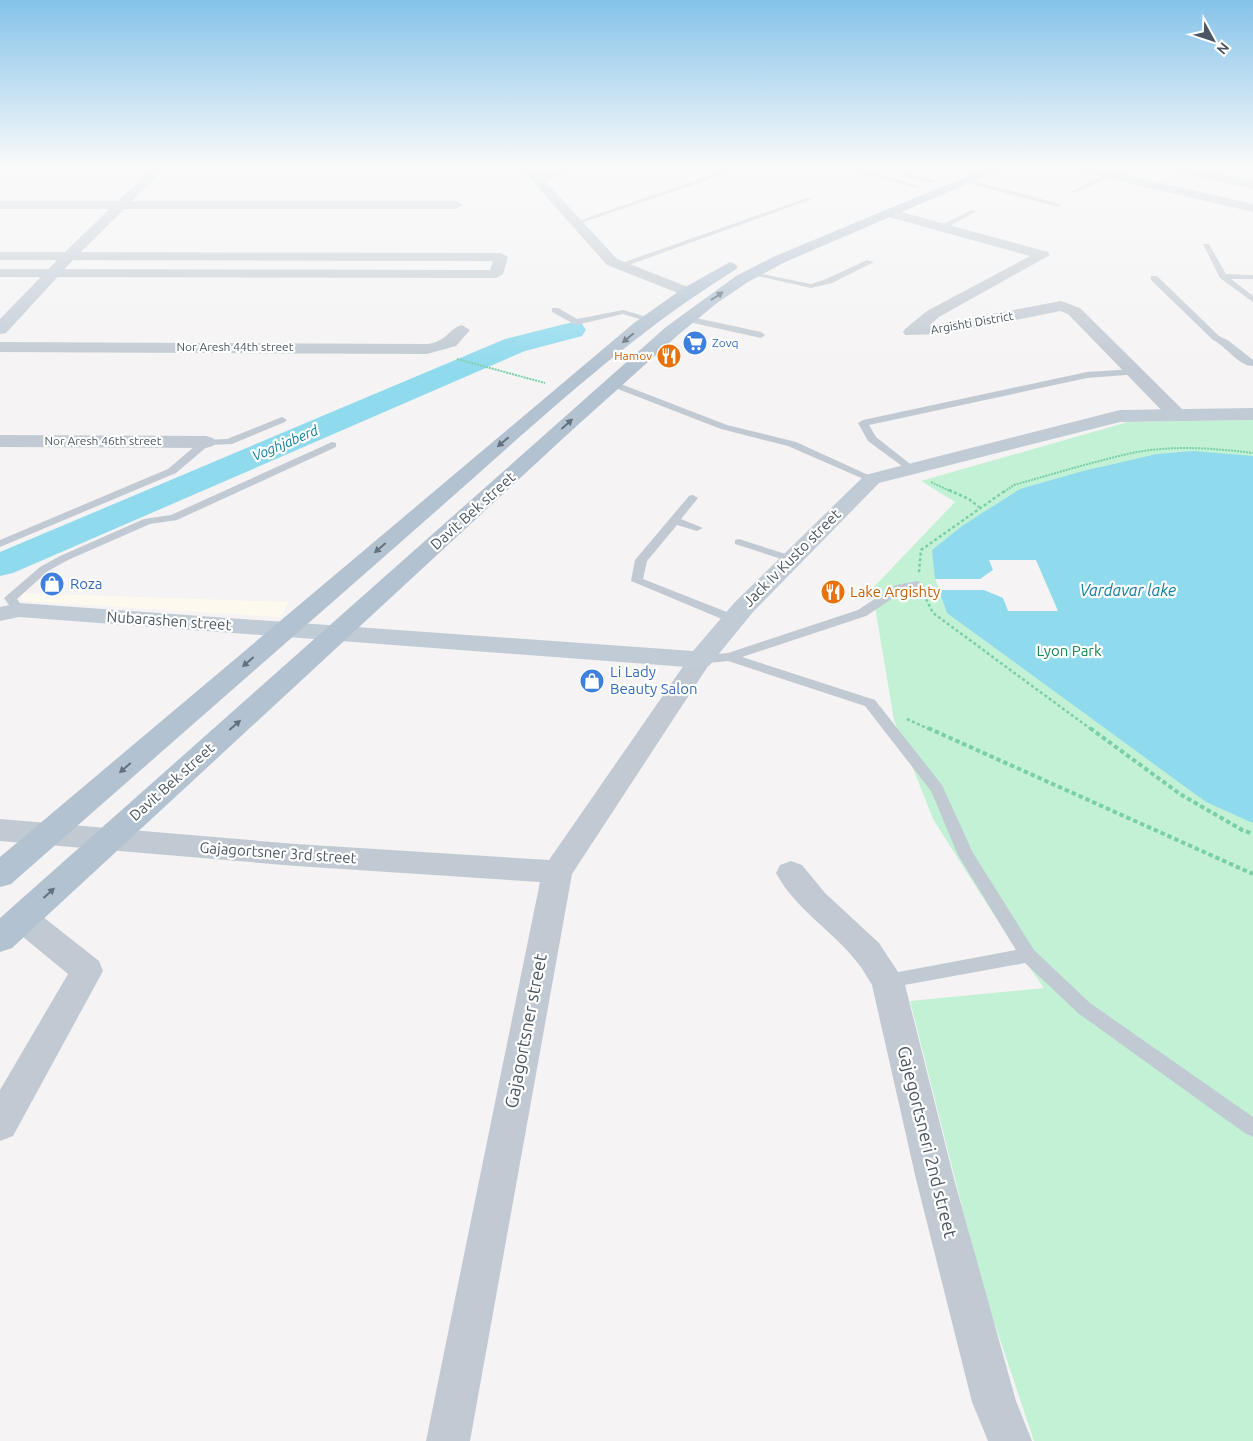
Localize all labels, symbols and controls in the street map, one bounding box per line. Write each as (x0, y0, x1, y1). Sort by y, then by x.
north arrow (1188, 15, 1238, 65)
text: N (1213, 39, 1232, 58)
one-way arrow (710, 291, 724, 301)
street label: Argishti District (930, 309, 1015, 336)
supermarket icon: Zovq (682, 330, 708, 356)
one-way arrow (621, 332, 634, 343)
place label: Zovq (712, 336, 739, 349)
street label: Nor Aresh 44th street (177, 340, 294, 353)
restaurant icon: Hamov (656, 343, 682, 369)
place label: Hamov (614, 349, 652, 362)
one-way arrow (561, 419, 574, 430)
water label: Voghjaberd (250, 421, 321, 464)
street label: Nor Aresh 46th street (45, 434, 162, 447)
one-way arrow (497, 436, 509, 447)
street label: Davit Bek street (427, 468, 519, 553)
street label: Jack Iv Kusto street (740, 505, 844, 610)
one-way arrow (374, 542, 386, 553)
shop icon: Roza (39, 571, 65, 597)
place label: Roza (70, 575, 103, 592)
restaurant icon: Lake Argishty (820, 579, 846, 605)
water label: Vardavar lake (1080, 581, 1176, 599)
place label: Lake Argishty (850, 583, 940, 600)
street label: Nubarashen street (106, 608, 232, 633)
park label: Lyon Park (1036, 642, 1102, 659)
one-way arrow (242, 656, 255, 667)
place label: Li Lady Beauty Salon (610, 663, 698, 697)
shop icon: Li Lady Beauty Salon (579, 668, 605, 694)
one-way arrow (228, 720, 241, 731)
street label: Davit Bek street (126, 739, 218, 824)
one-way arrow (119, 762, 132, 773)
street label: Gajagortsner 3rd street (199, 839, 357, 866)
one-way arrow (43, 887, 55, 899)
street label: Gajagortsner street (500, 952, 550, 1110)
street label: Gajegortsneri 2nd street (894, 1044, 962, 1240)

